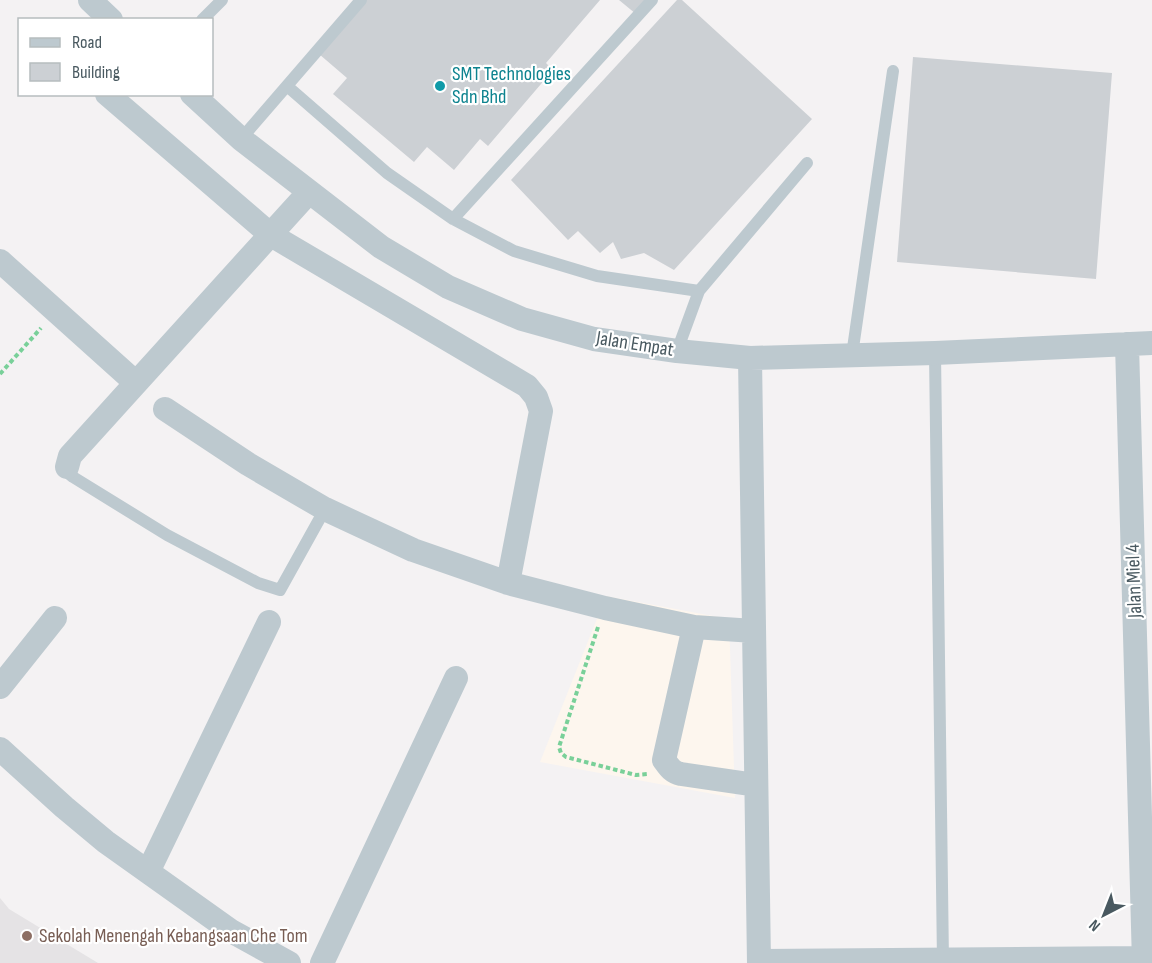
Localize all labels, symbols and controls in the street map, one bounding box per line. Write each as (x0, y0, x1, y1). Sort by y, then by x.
legend (18, 18, 213, 96)
text: Road (72, 32, 102, 53)
text: Building (72, 62, 120, 83)
place label: SMT Technologies Sdn Bhd (452, 62, 571, 109)
marker: SMT Technologies Sdn Bhd (433, 79, 447, 93)
street label: Jalan Empat (594, 326, 675, 362)
street label: Jalan Miel 4 (1121, 544, 1147, 619)
north arrow (1074, 885, 1134, 945)
text: N (1085, 915, 1104, 935)
place label: Sekolah Menengah Kebangsaan Che Tom (39, 924, 308, 948)
marker: Sekolah Menengah Kebangsaan Che Tom (20, 929, 34, 943)

